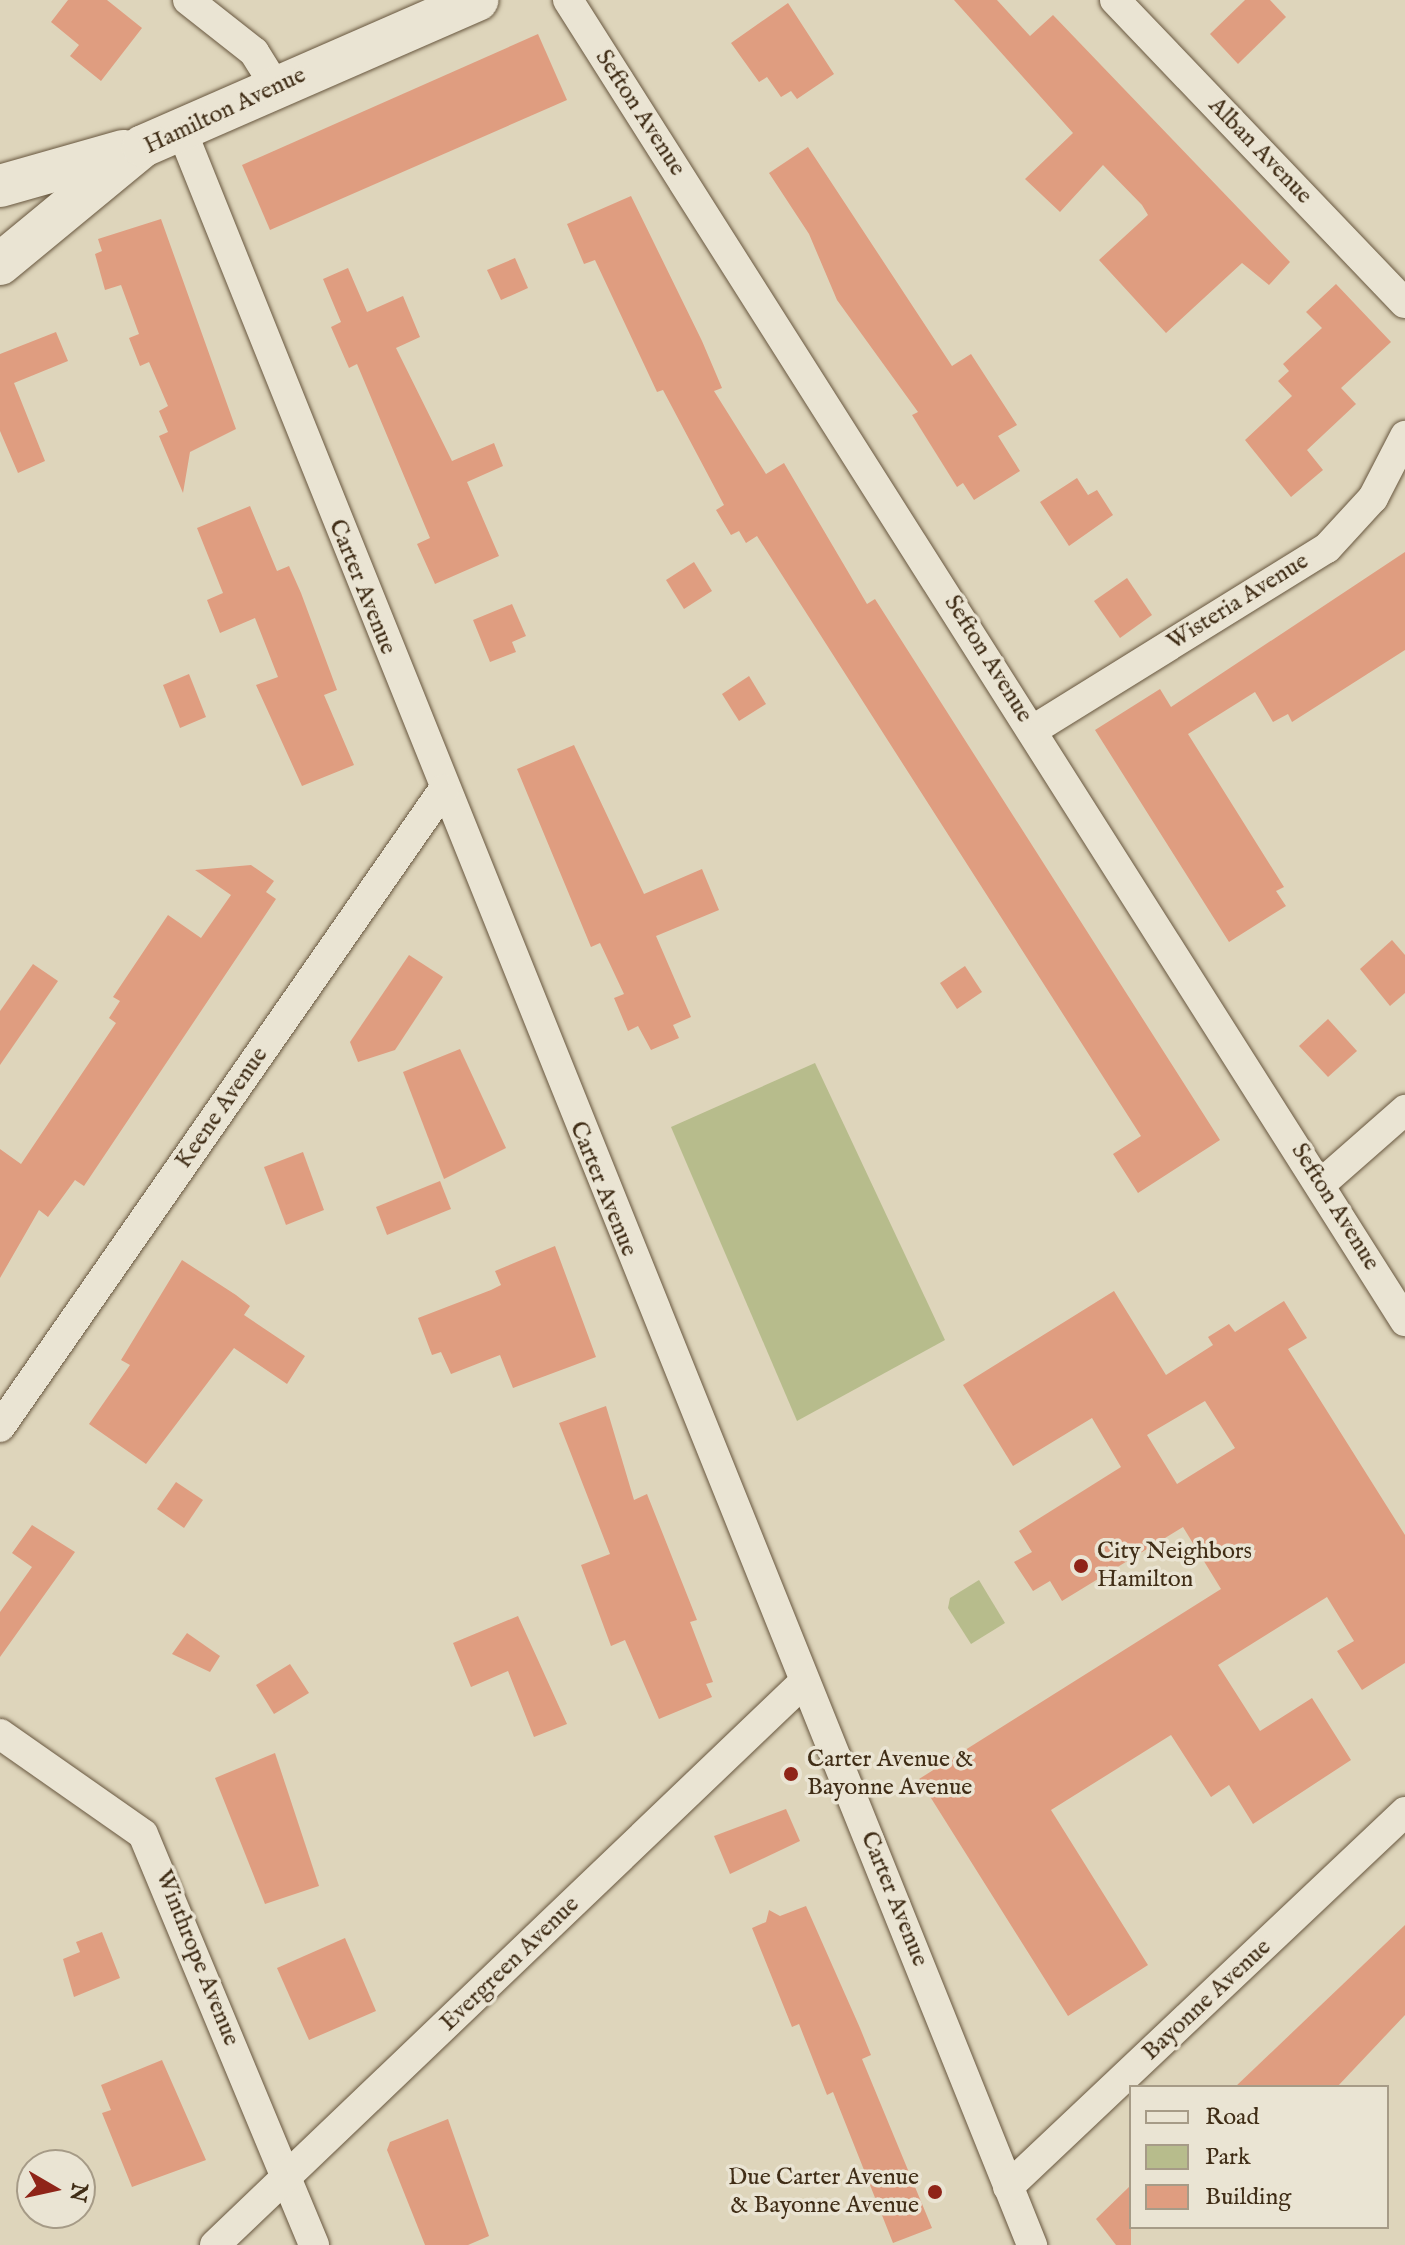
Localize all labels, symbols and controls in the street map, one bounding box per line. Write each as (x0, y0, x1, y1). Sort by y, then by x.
street label: Sefton Avenue (589, 45, 691, 181)
street label: Hamilton Avenue (140, 61, 310, 161)
street label: Alban Avenue (1202, 92, 1318, 210)
street label: Carter Avenue (322, 515, 402, 659)
street label: Wisteria Avenue (1162, 547, 1314, 657)
street label: Sefton Avenue (938, 590, 1038, 728)
street label: Keene Avenue (170, 1042, 274, 1174)
street label: Carter Avenue (563, 1117, 643, 1261)
street label: Sefton Avenue (1285, 1138, 1385, 1276)
place label: City Neighbors Hamilton (1097, 1538, 1252, 1594)
marker: City Neighbors Hamilton (1072, 1557, 1090, 1575)
place label: Carter Avenue & Bayonne Avenue (807, 1746, 973, 1802)
marker: Carter Avenue & Bayonne Avenue (782, 1765, 800, 1783)
street label: Carter Avenue (854, 1827, 934, 1971)
street label: Winthrope Avenue (149, 1866, 245, 2050)
street label: Evergreen Avenue (435, 1890, 585, 2038)
street label: Bayonne Avenue (1137, 1933, 1277, 2067)
legend (1129, 2085, 1389, 2229)
text: Road (1205, 2102, 1259, 2133)
text: Park (1205, 2142, 1251, 2173)
north arrow (16, 2149, 96, 2229)
place label: Due Carter Avenue & Bayonne Avenue (728, 2164, 919, 2220)
text: N (62, 2181, 93, 2204)
text: Building (1205, 2182, 1291, 2213)
marker: Due Carter Avenue & Bayonne Avenue (926, 2183, 944, 2201)

